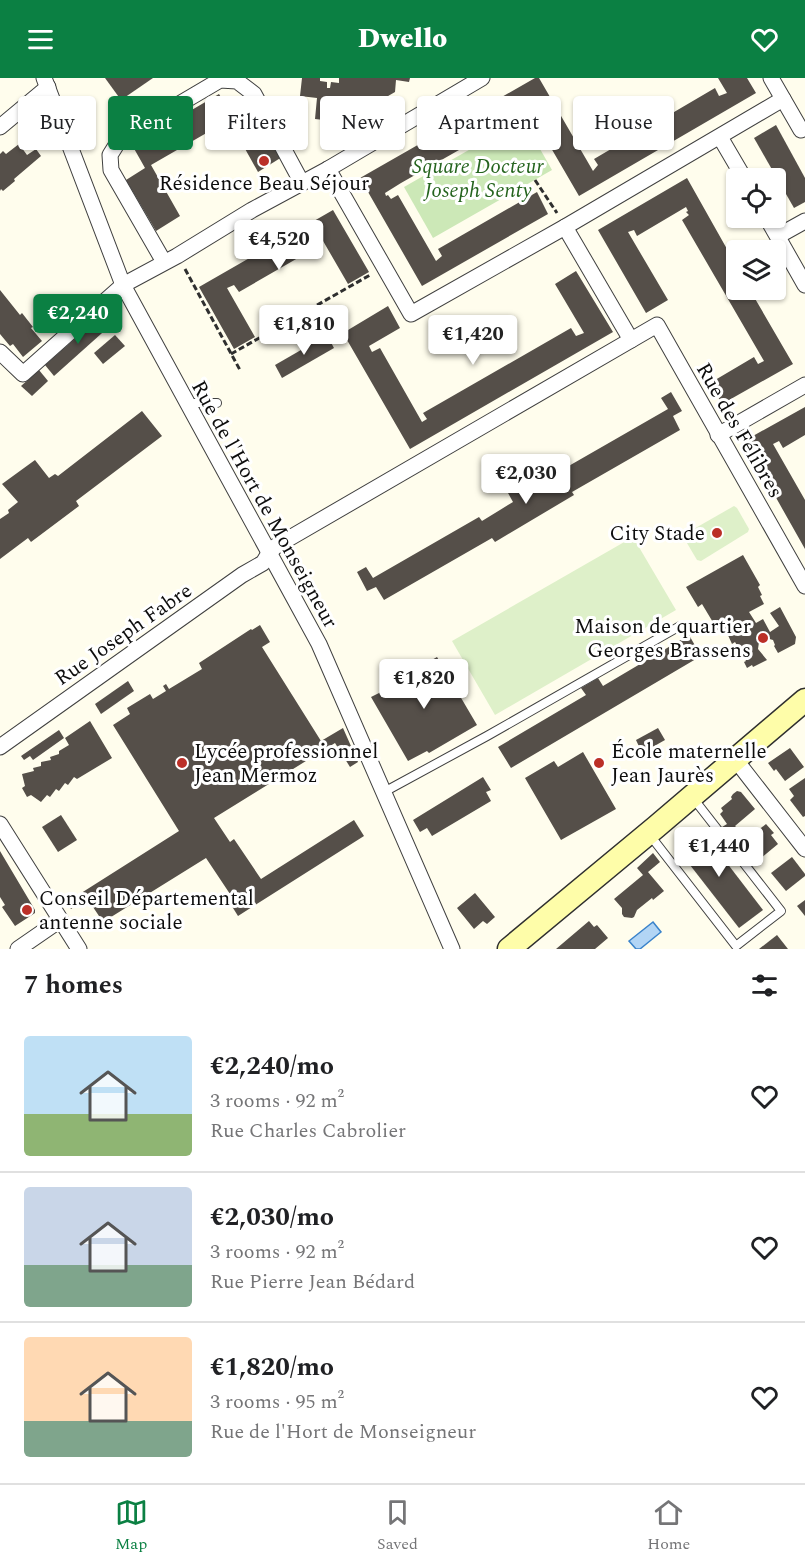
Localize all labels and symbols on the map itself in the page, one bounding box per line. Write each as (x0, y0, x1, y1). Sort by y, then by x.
park label: Square Docteur Joseph Senty (412, 151, 545, 207)
marker: Résidence Beau Séjour (257, 154, 271, 168)
place label: Résidence Beau Séjour (159, 168, 369, 200)
pin: €4,520 (230, 220, 328, 271)
pin: €2,240 (29, 294, 127, 345)
pin: €1,810 (255, 305, 353, 356)
pin: €1,420 (424, 315, 522, 366)
street label: Rue des Félibres (687, 357, 791, 504)
street label: Rue de l'Hort de Monseigneur (182, 375, 346, 634)
pin: €2,030 (477, 454, 575, 505)
place label: City Stade (609, 518, 705, 550)
marker: City Stade (710, 526, 724, 540)
street label: Rue Joseph Fabre (48, 575, 199, 694)
place label: Maison de quartier Georges Brassens (574, 611, 751, 667)
marker: Maison de quartier Georges Brassens (756, 631, 770, 645)
pin: €1,820 (375, 659, 473, 710)
place label: Lycée professionnel Jean Mermoz (194, 736, 378, 792)
place label: École maternelle Jean Jaurès (611, 736, 767, 792)
marker: Lycée professionnel Jean Mermoz (175, 756, 189, 770)
marker: École maternelle Jean Jaurès (592, 756, 606, 770)
pin: €1,440 (670, 827, 768, 878)
place label: Conseil Départemental antenne sociale (39, 883, 254, 939)
marker: Conseil Départemental antenne sociale (20, 903, 34, 917)

